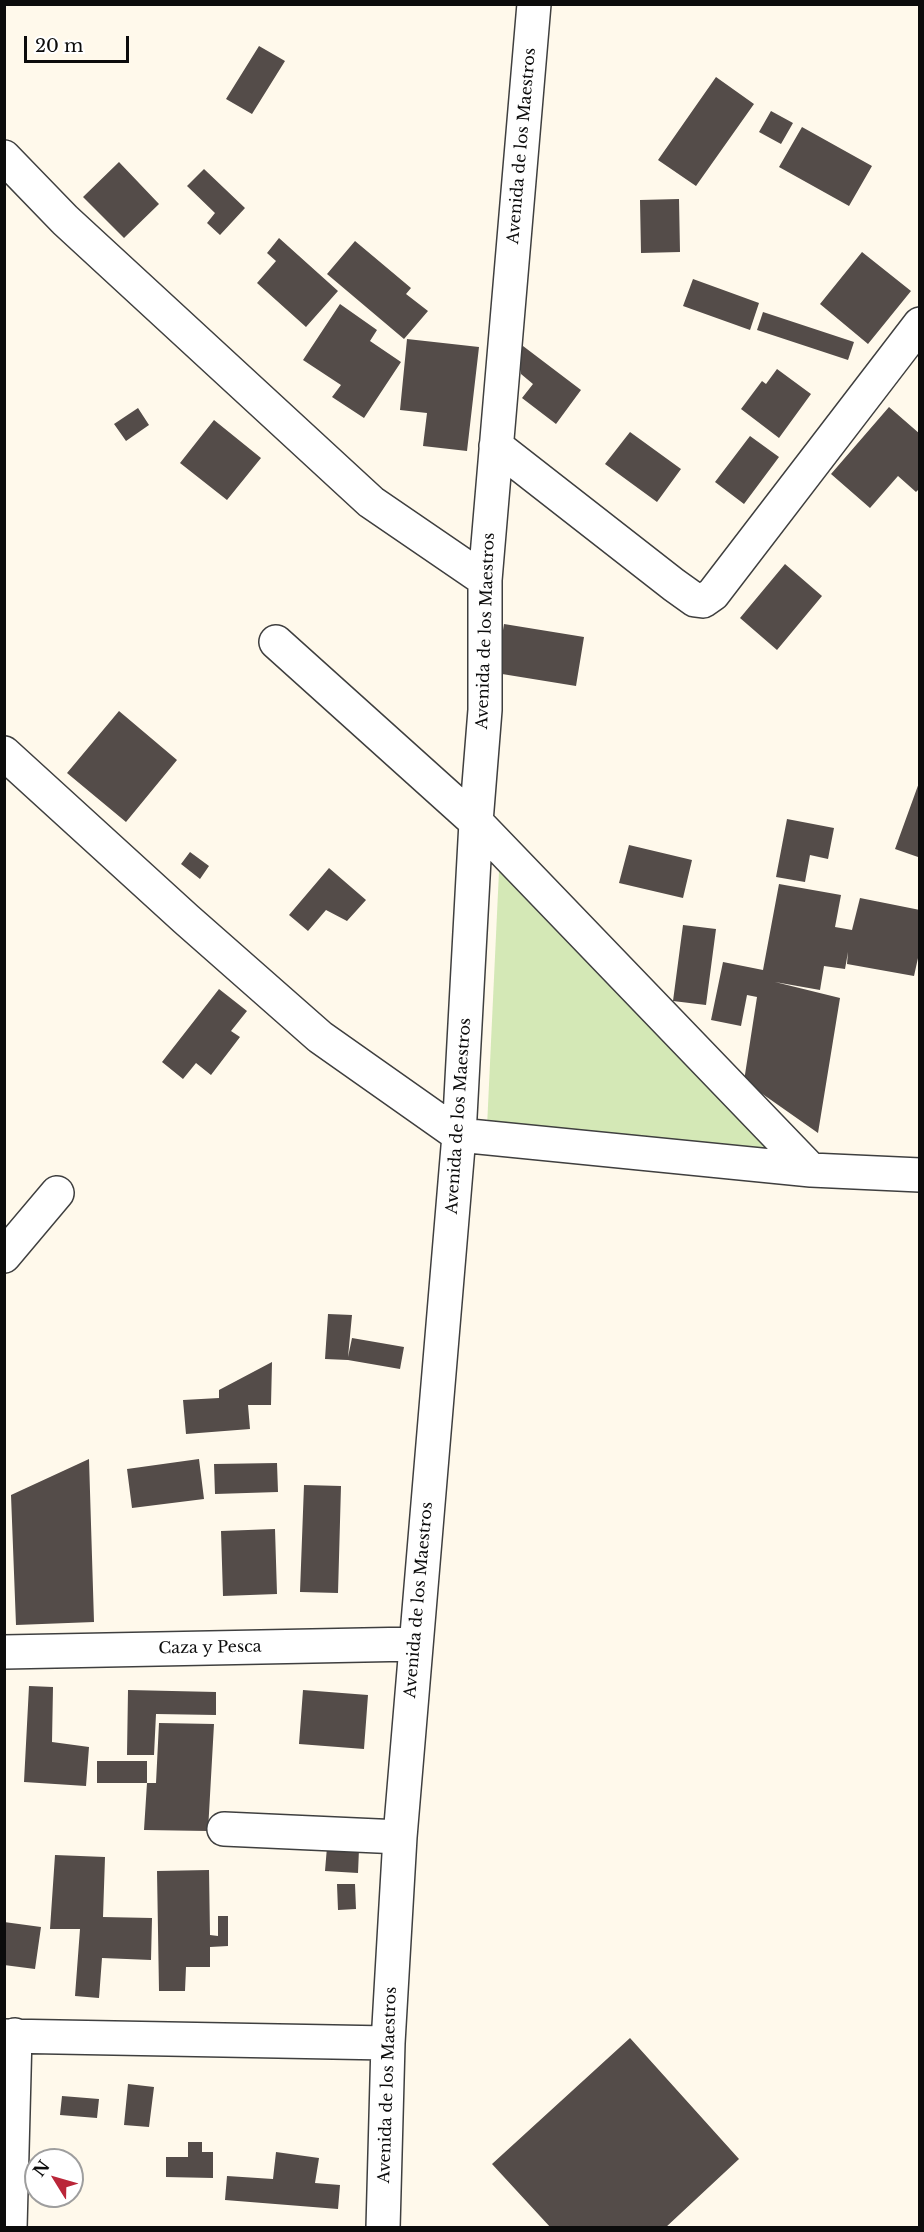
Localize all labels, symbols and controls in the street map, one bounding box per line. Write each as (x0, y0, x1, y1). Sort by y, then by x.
scale bar (27, 24, 132, 62)
text: 20 m (35, 35, 83, 57)
street label: Avenida de los Maestros (504, 47, 540, 245)
street label: Avenida de los Maestros (473, 532, 499, 730)
street label: Avenida de los Maestros (443, 1017, 475, 1215)
street label: Avenida de los Maestros (401, 1501, 437, 1699)
street label: Caza y Pesca (158, 1638, 262, 1658)
street label: Avenida de los Maestros (375, 1986, 401, 2184)
north arrow (24, 2148, 84, 2208)
text: N (29, 2156, 54, 2180)

